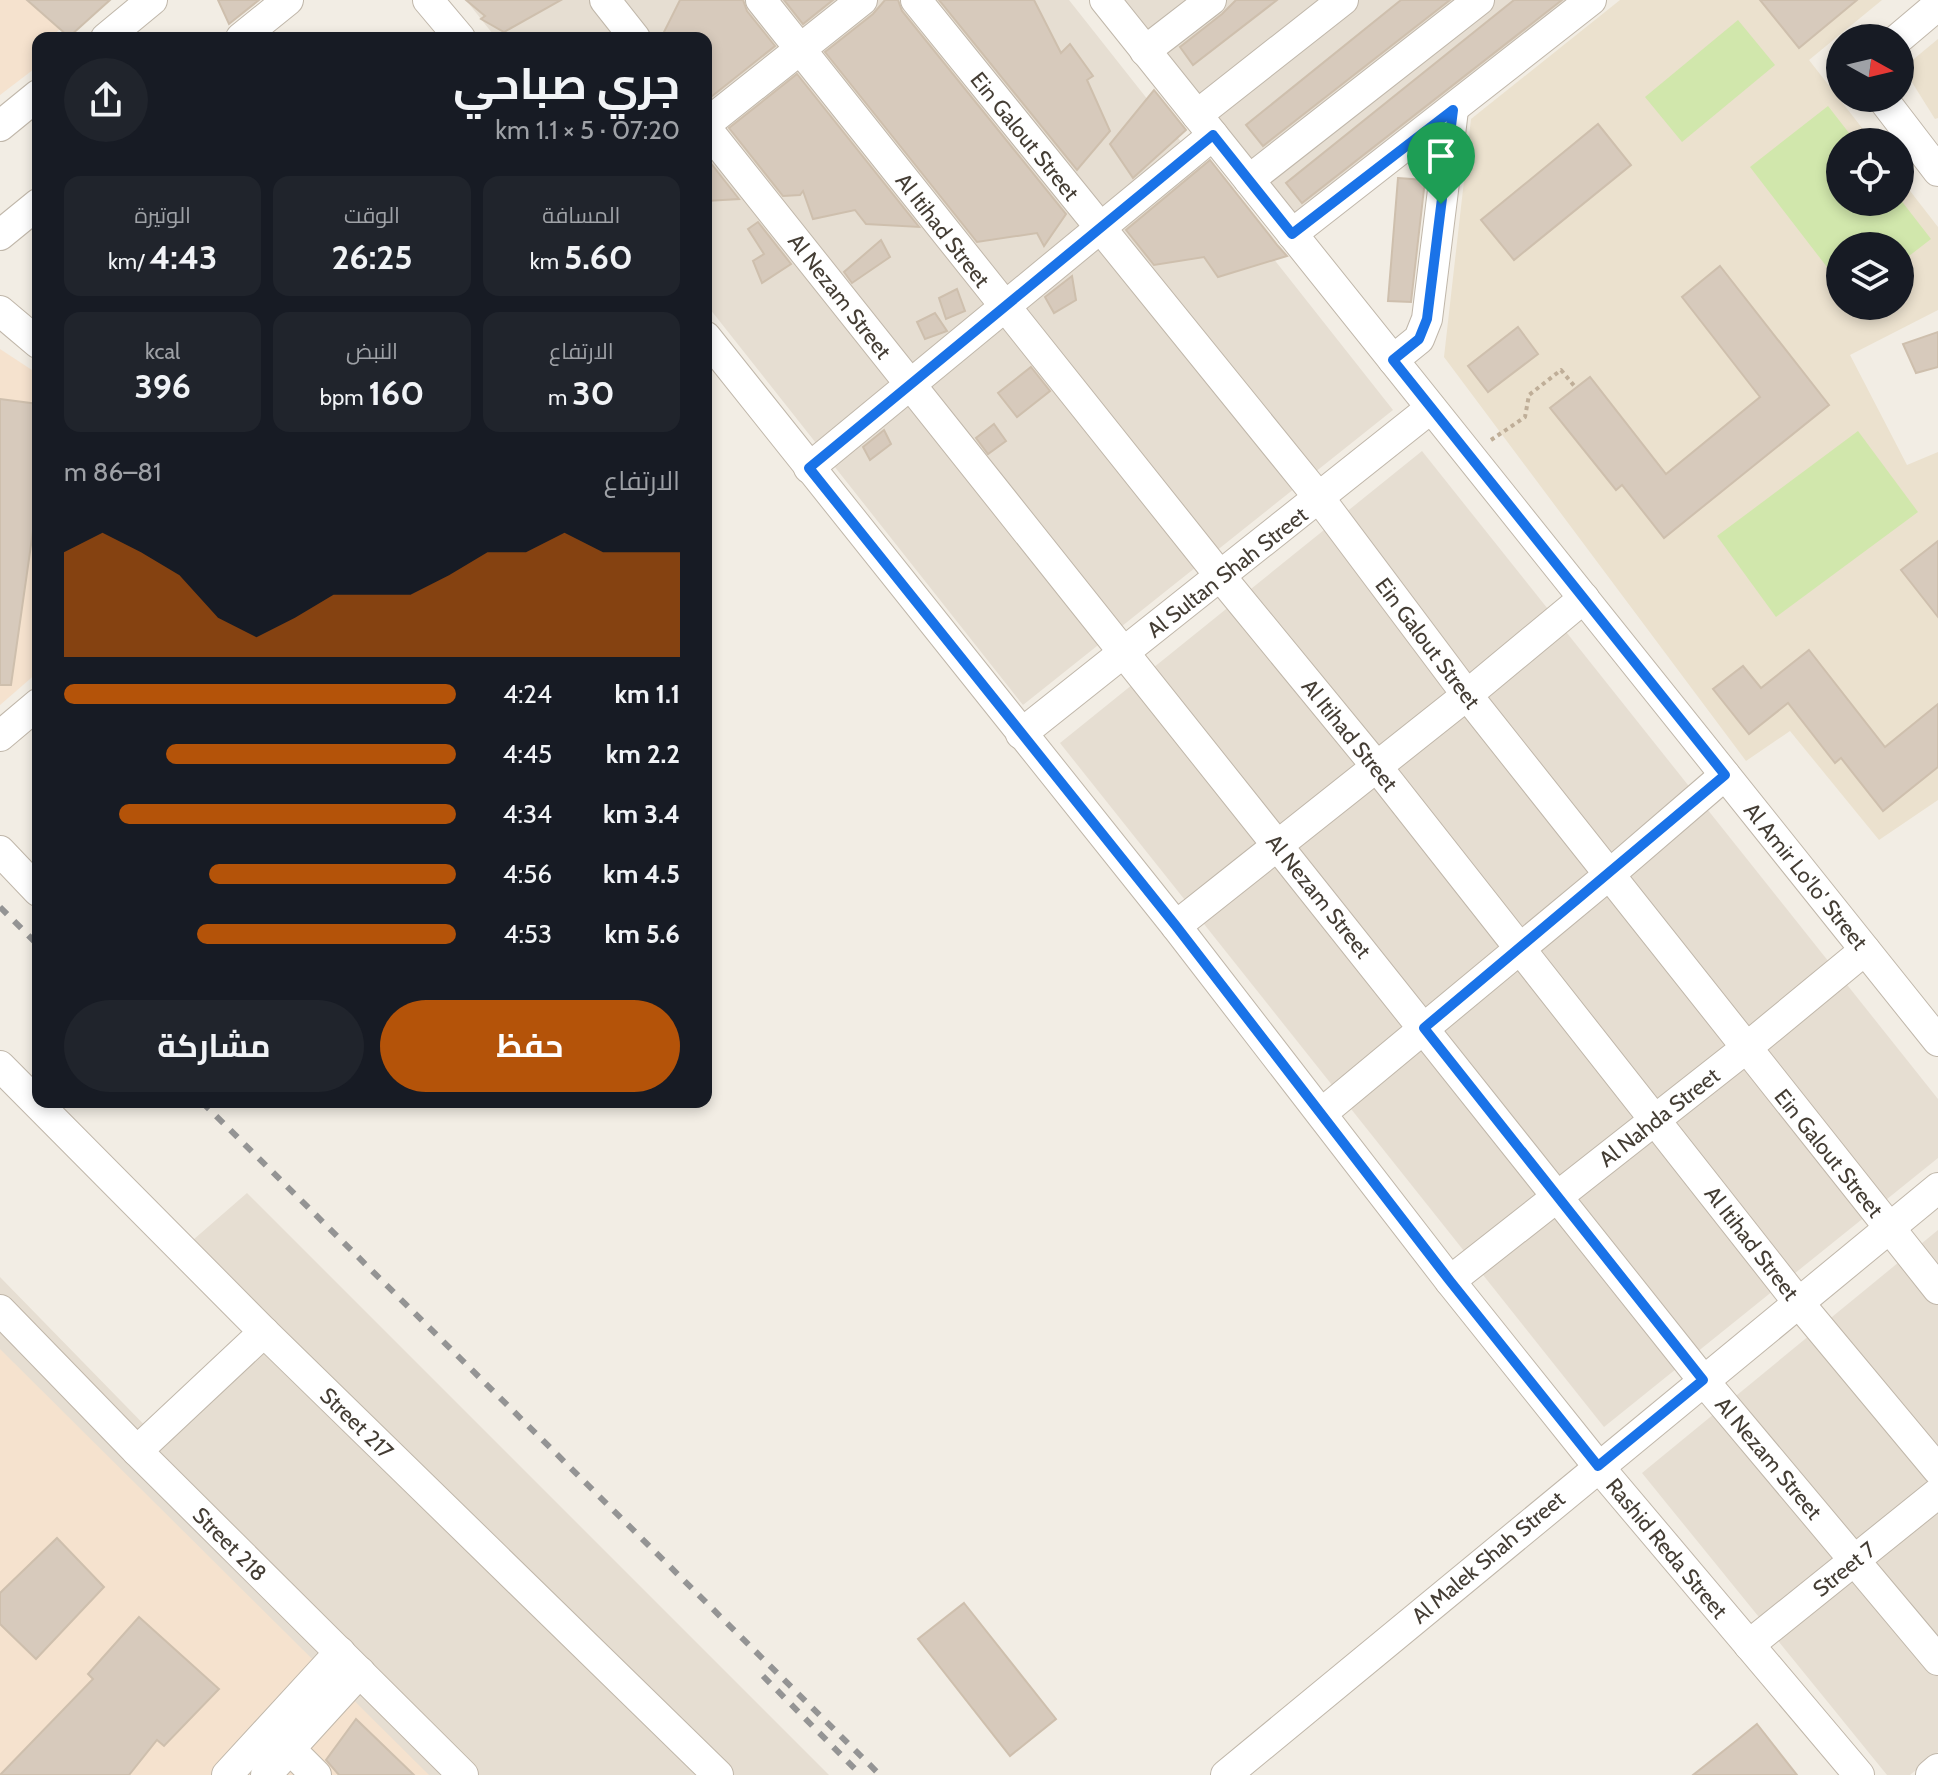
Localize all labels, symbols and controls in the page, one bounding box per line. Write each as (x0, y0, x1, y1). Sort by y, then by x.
north arrow (1826, 24, 1914, 112)
map controls (1826, 24, 1914, 320)
text: جري صباحي (453, 57, 680, 110)
button: share (64, 58, 148, 142)
street label: Ein Galout Street (965, 67, 1085, 206)
text: 07:20 · 5 × 1.1 km (495, 114, 680, 146)
pin (1407, 122, 1475, 204)
button: locate (1826, 128, 1914, 216)
icon: arrive (1419, 134, 1463, 178)
street label: Al Itihad Street (890, 168, 996, 293)
text: الوتيرة (134, 202, 191, 229)
text: الوقت (344, 202, 400, 229)
text: المسافة (542, 202, 620, 229)
street label: Al Nezam Street (782, 228, 897, 365)
button: layers (1826, 232, 1914, 320)
text: 4:43 (149, 236, 217, 278)
text: 26:25 (332, 236, 412, 278)
text: 5.60 (564, 236, 633, 278)
text: /km (108, 248, 149, 275)
text: km (530, 248, 564, 275)
text: kcal (145, 338, 180, 365)
text: النبض (346, 338, 398, 365)
text: الارتفاع (549, 338, 614, 365)
text: 396 (134, 365, 191, 407)
text: 160 (369, 372, 424, 414)
text: 30 (572, 372, 615, 414)
text: bpm (320, 384, 369, 411)
text: m (548, 384, 572, 411)
text: 81–86 m (64, 456, 162, 488)
text: الارتفاع (604, 465, 680, 497)
street label: Al Sultan Shah Street (1141, 501, 1314, 644)
street label: Ein Galout Street (1369, 572, 1486, 715)
street label: Al Itihad Street (1296, 673, 1404, 798)
text: 4:24 (503, 678, 552, 710)
text: 1.1 km (614, 678, 680, 710)
text: 4:45 (502, 738, 552, 770)
text: 2.2 km (606, 738, 680, 770)
street label: Al Amir Lo'lo' Street (1738, 797, 1873, 956)
text: 4:34 (502, 798, 552, 830)
text: 3.4 km (603, 798, 680, 830)
street label: Al Nezam Street (1260, 829, 1377, 964)
text: 4:56 (503, 858, 552, 890)
text: 4.5 km (603, 858, 680, 890)
text: 4:53 (503, 918, 552, 950)
text: 5.6 km (605, 918, 680, 950)
button: مشاركة (64, 1000, 364, 1092)
button: حفظ (380, 1000, 680, 1092)
street label: Al Nahda Street (1594, 1062, 1725, 1173)
street label: Ein Galout Street (1769, 1084, 1889, 1223)
street label: Al Itihad Street (1699, 1181, 1805, 1306)
street label: Street 217 (314, 1382, 399, 1465)
street label: Al Nezam Street (1710, 1392, 1828, 1526)
street label: Rashid Reda Street (1600, 1473, 1734, 1624)
street label: Al Malek Shah Street (1406, 1485, 1571, 1629)
street label: Street 218 (187, 1502, 272, 1587)
street label: Street 7 (1808, 1536, 1881, 1603)

